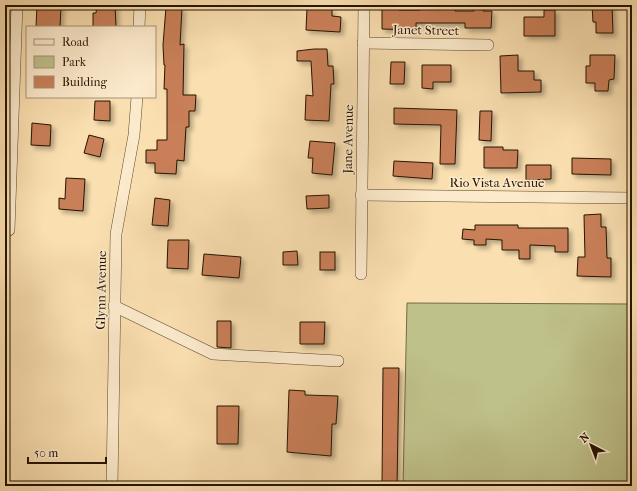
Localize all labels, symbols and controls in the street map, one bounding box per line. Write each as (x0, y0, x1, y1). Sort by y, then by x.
street label: Janet Street (392, 22, 460, 38)
legend (26, 26, 156, 98)
text: Road (62, 35, 89, 49)
text: Park (62, 55, 87, 69)
text: Building (62, 75, 107, 89)
street label: Jane Avenue (340, 104, 356, 175)
street label: Rio Vista Avenue (449, 175, 545, 190)
street label: Glynn Avenue (93, 250, 109, 330)
north arrow (571, 425, 611, 465)
text: N (577, 430, 593, 446)
scale bar (28, 439, 106, 465)
text: 50 m (34, 446, 58, 460)

